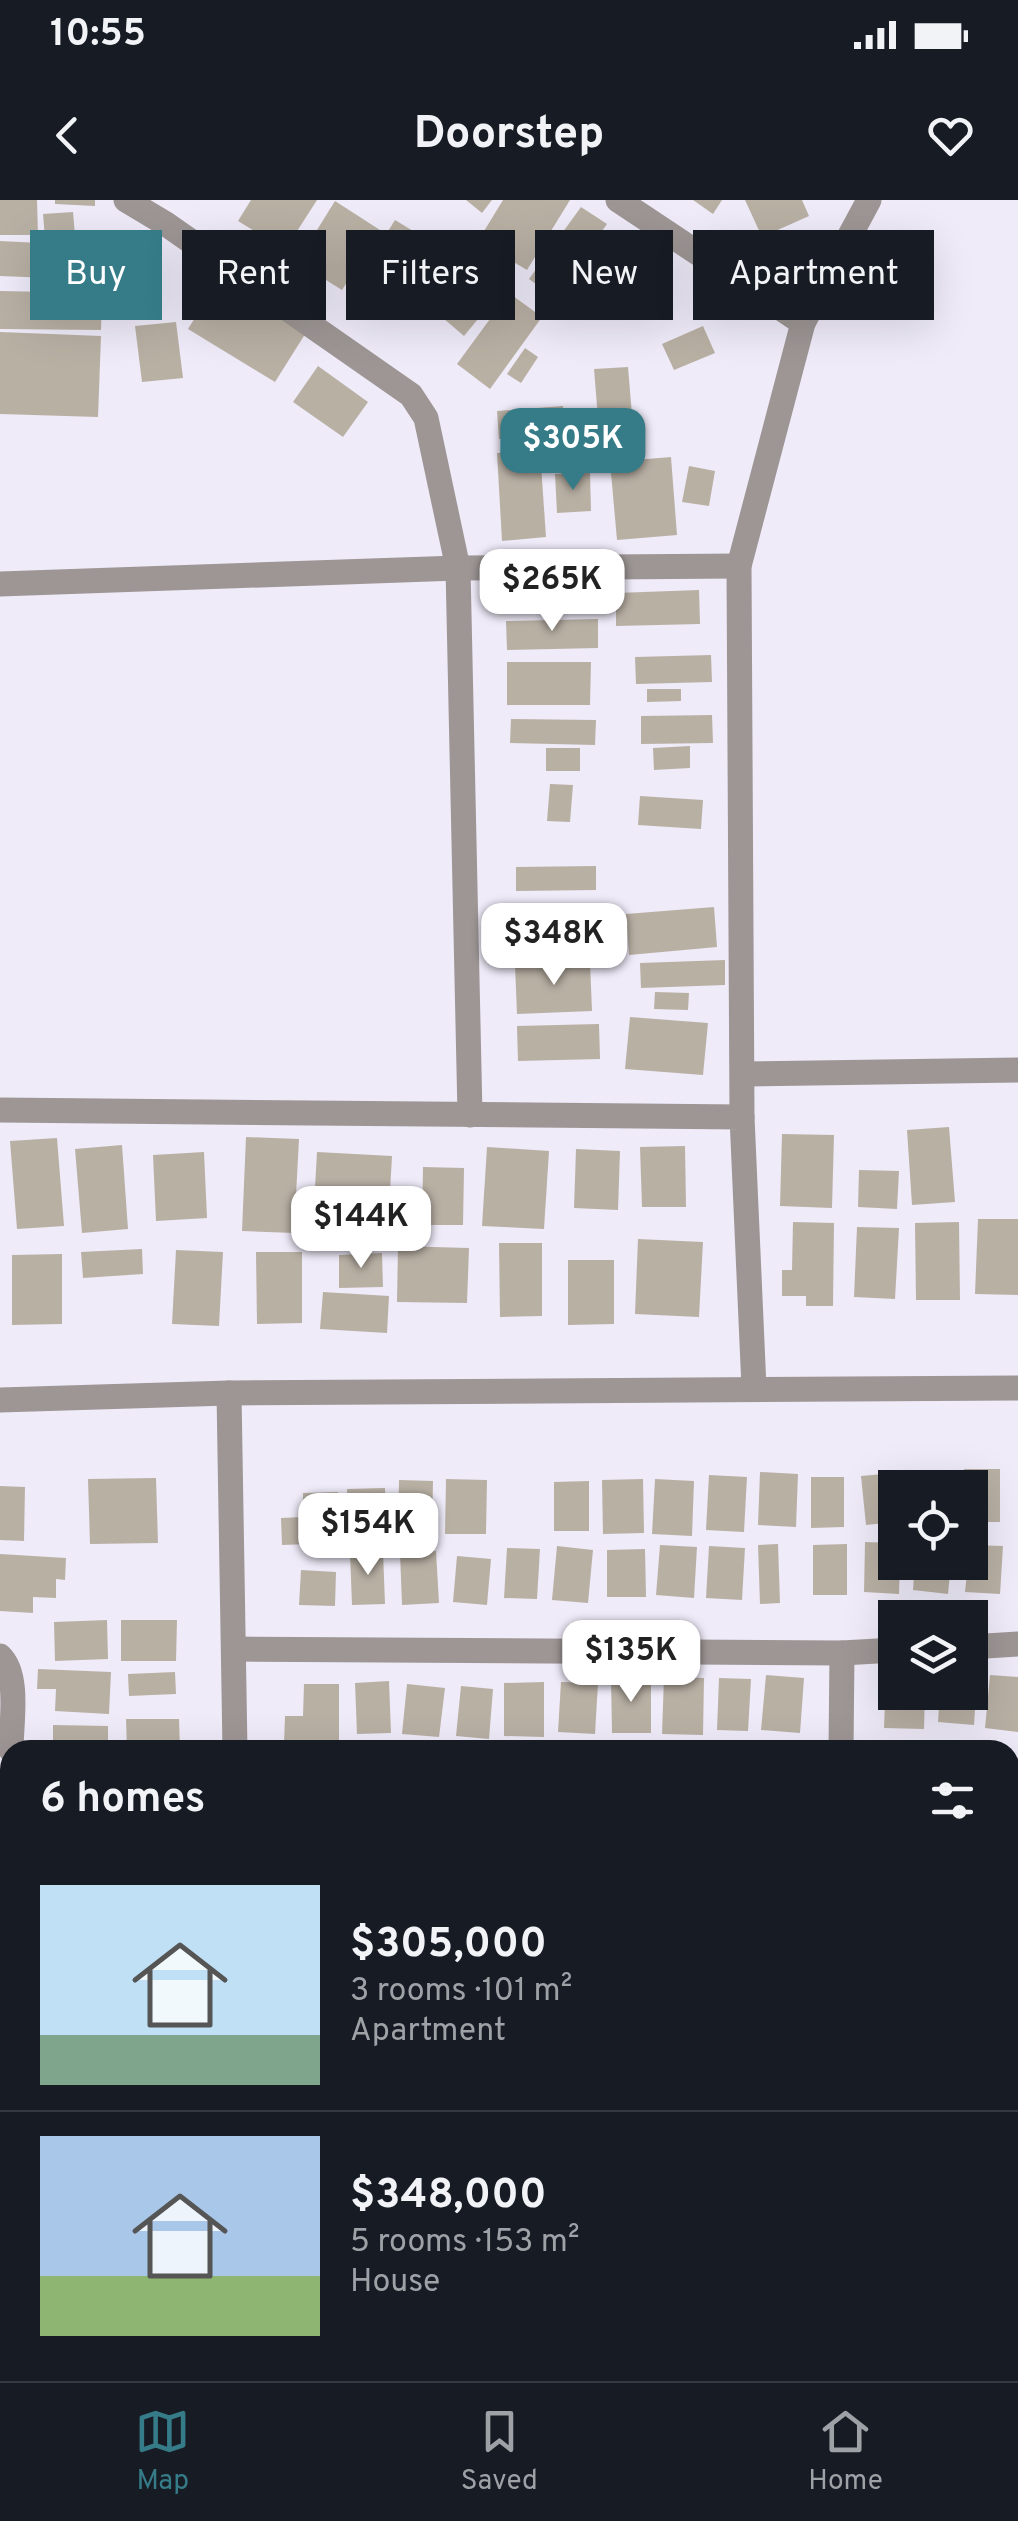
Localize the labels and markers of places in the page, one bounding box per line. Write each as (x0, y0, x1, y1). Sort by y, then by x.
pin: $305K (503, 408, 643, 493)
pin: $265K (482, 549, 622, 634)
pin: $348K (484, 903, 624, 988)
pin: $144K (291, 1186, 431, 1271)
pin: $154K (298, 1493, 438, 1578)
pin: $135K (561, 1620, 701, 1705)

